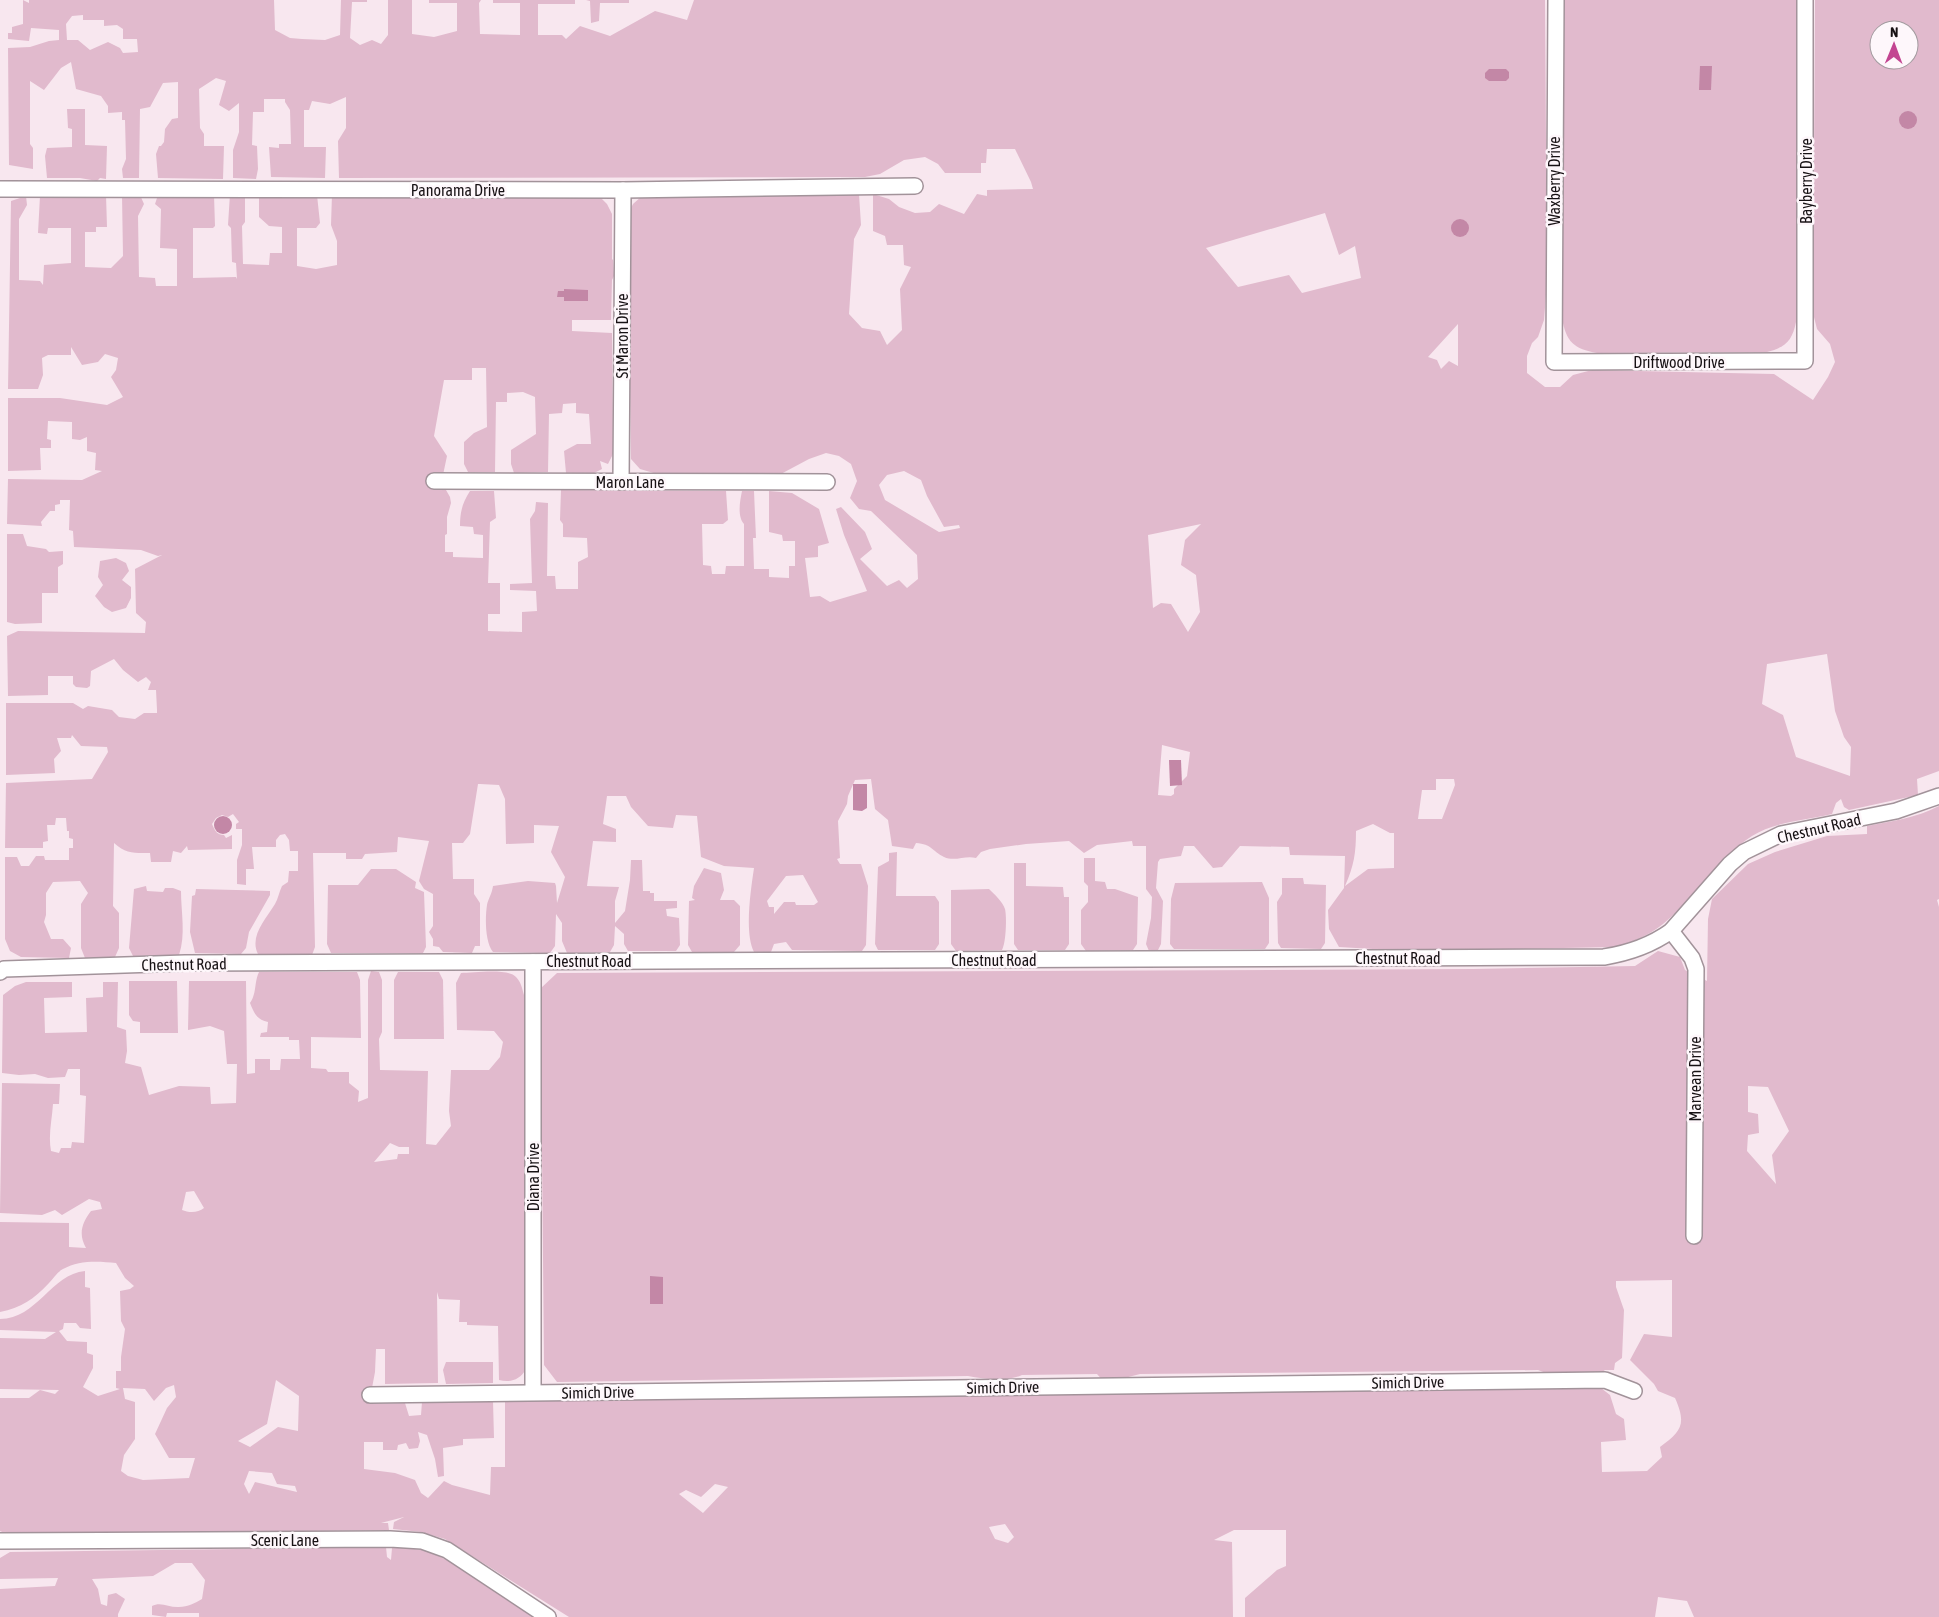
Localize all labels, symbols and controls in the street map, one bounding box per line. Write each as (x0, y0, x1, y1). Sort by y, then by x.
north arrow (1869, 20, 1919, 70)
text: N (1890, 24, 1898, 40)
street label: Waxberry Drive (1545, 136, 1564, 226)
street label: Bayberry Drive (1797, 138, 1816, 224)
street label: Panorama Drive (411, 181, 505, 199)
street label: St Maron Drive (613, 294, 631, 378)
street label: Driftwood Drive (1633, 353, 1725, 371)
street label: Maron Lane (595, 473, 665, 491)
street label: Chestnut Road (1775, 810, 1863, 846)
street label: Chestnut Road (1355, 949, 1441, 967)
street label: Chestnut Road (951, 951, 1037, 969)
street label: Chestnut Road (546, 952, 632, 970)
street label: Chestnut Road (141, 954, 227, 974)
street label: Marvean Drive (1686, 1036, 1704, 1122)
street label: Diana Drive (524, 1143, 542, 1211)
street label: Simich Drive (1372, 1372, 1444, 1392)
street label: Simich Drive (967, 1377, 1039, 1397)
street label: Simich Drive (562, 1382, 634, 1402)
street label: Scenic Lane (251, 1531, 319, 1549)

